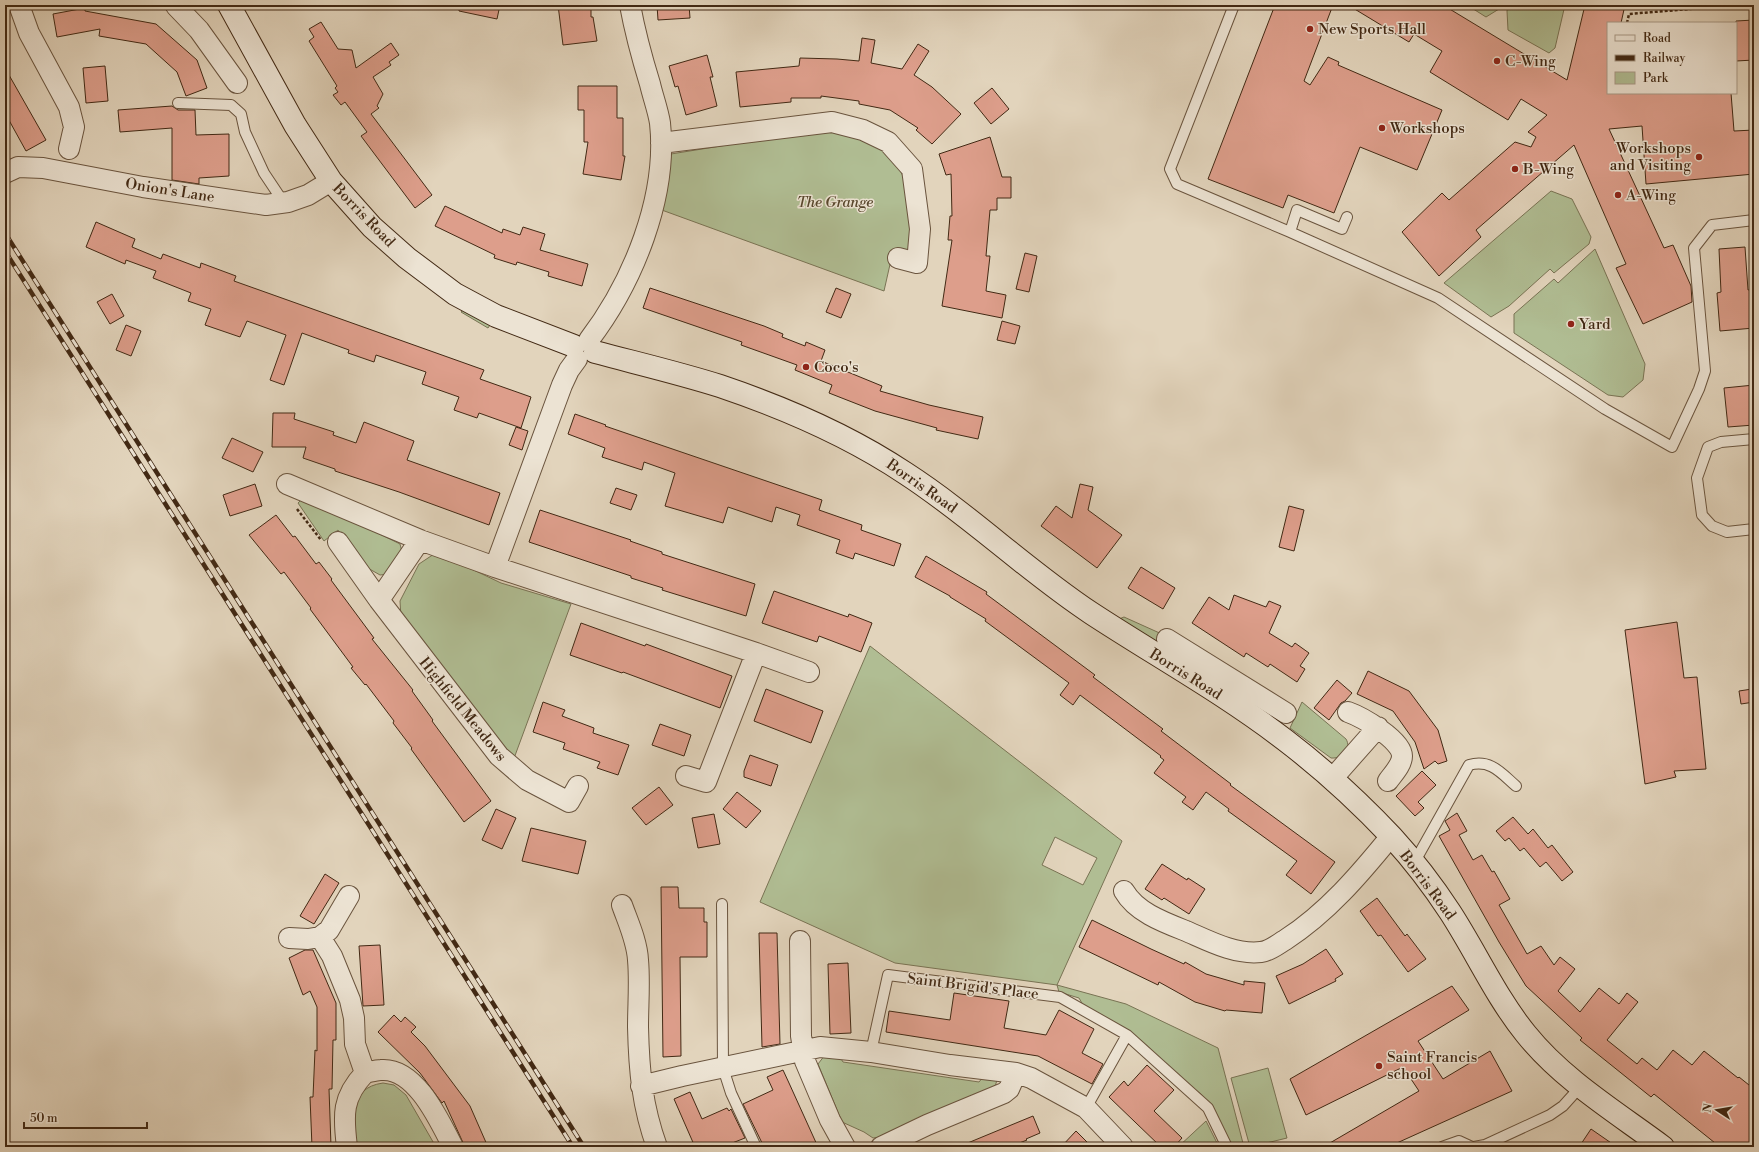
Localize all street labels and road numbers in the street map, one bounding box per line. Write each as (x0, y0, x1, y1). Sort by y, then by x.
street label: Onion's Lane (124, 174, 216, 207)
street label: Borris Road (328, 179, 399, 252)
street label: Borris Road (882, 455, 961, 518)
street label: Borris Road (1145, 644, 1226, 704)
street label: Highfield Meadows (415, 653, 511, 765)
street label: Borris Road (1395, 846, 1460, 924)
street label: Saint Brigid's Place (906, 969, 1040, 1004)

